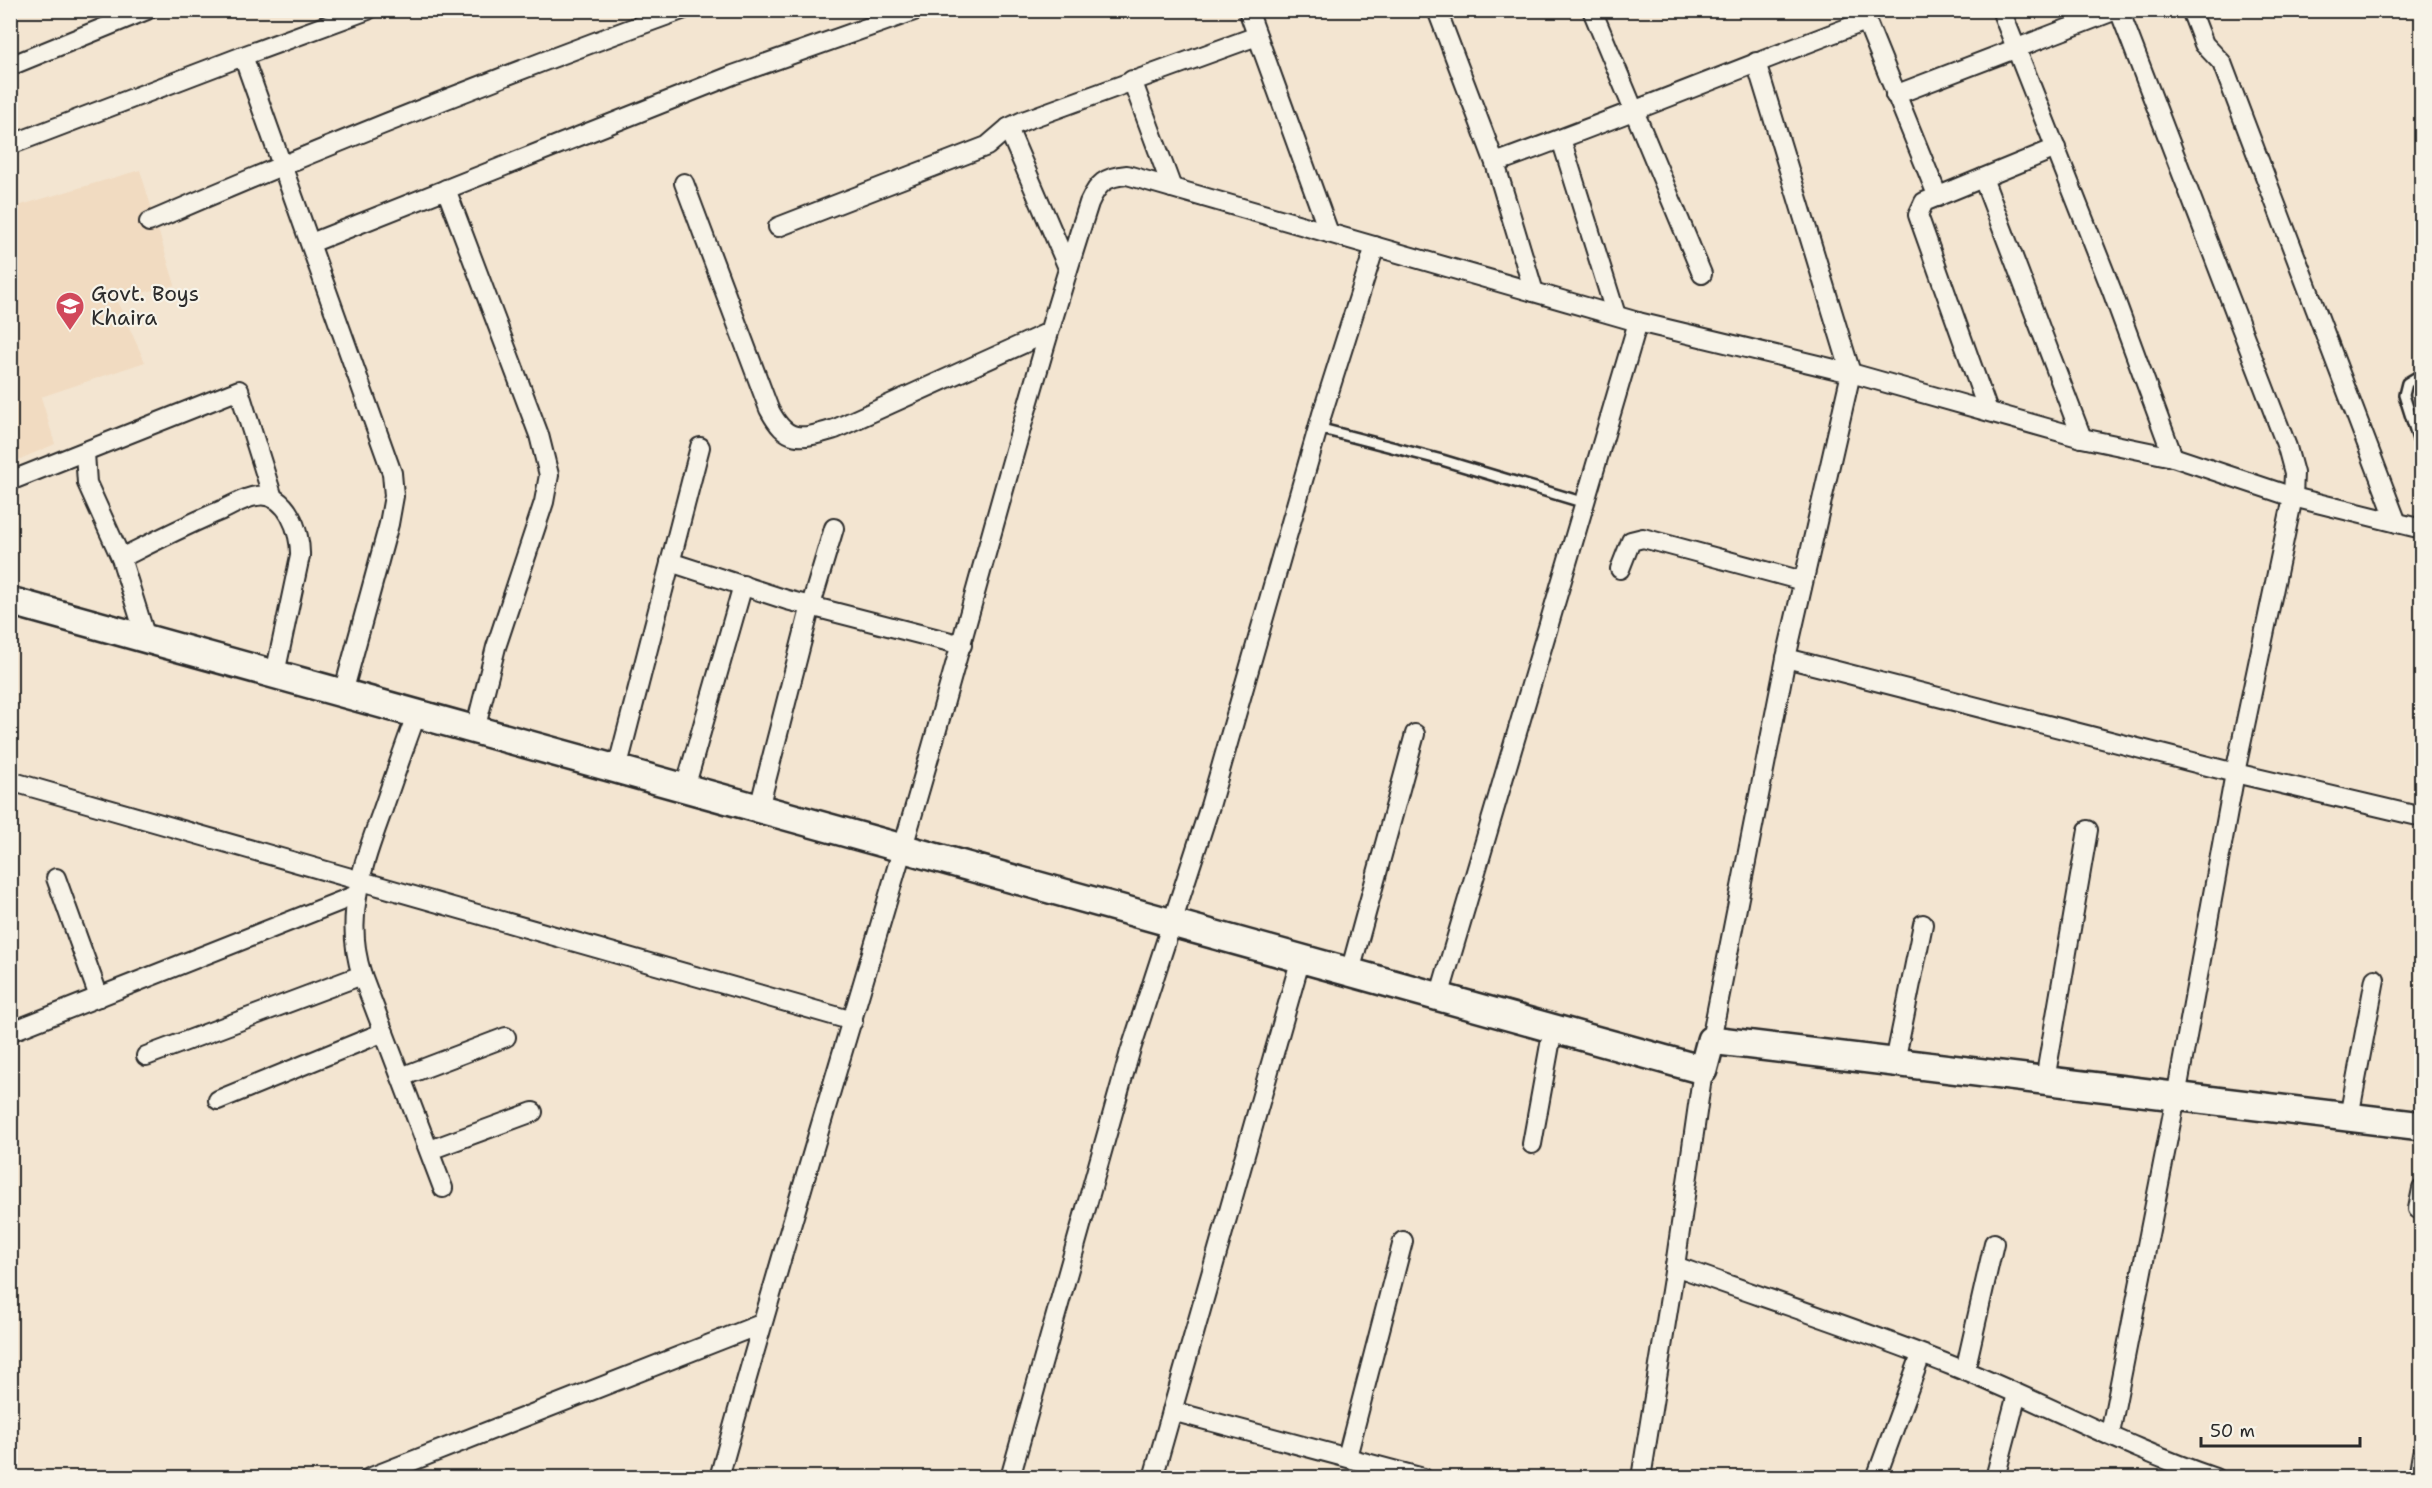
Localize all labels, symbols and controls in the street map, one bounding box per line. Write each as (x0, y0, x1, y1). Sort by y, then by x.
place label: Govt. Boys Khaira (91, 280, 199, 332)
school or university icon: Govt. Boys Khaira (54, 290, 86, 332)
scale bar (2201, 1410, 2360, 1448)
text: 50 m (2210, 1419, 2255, 1443)

